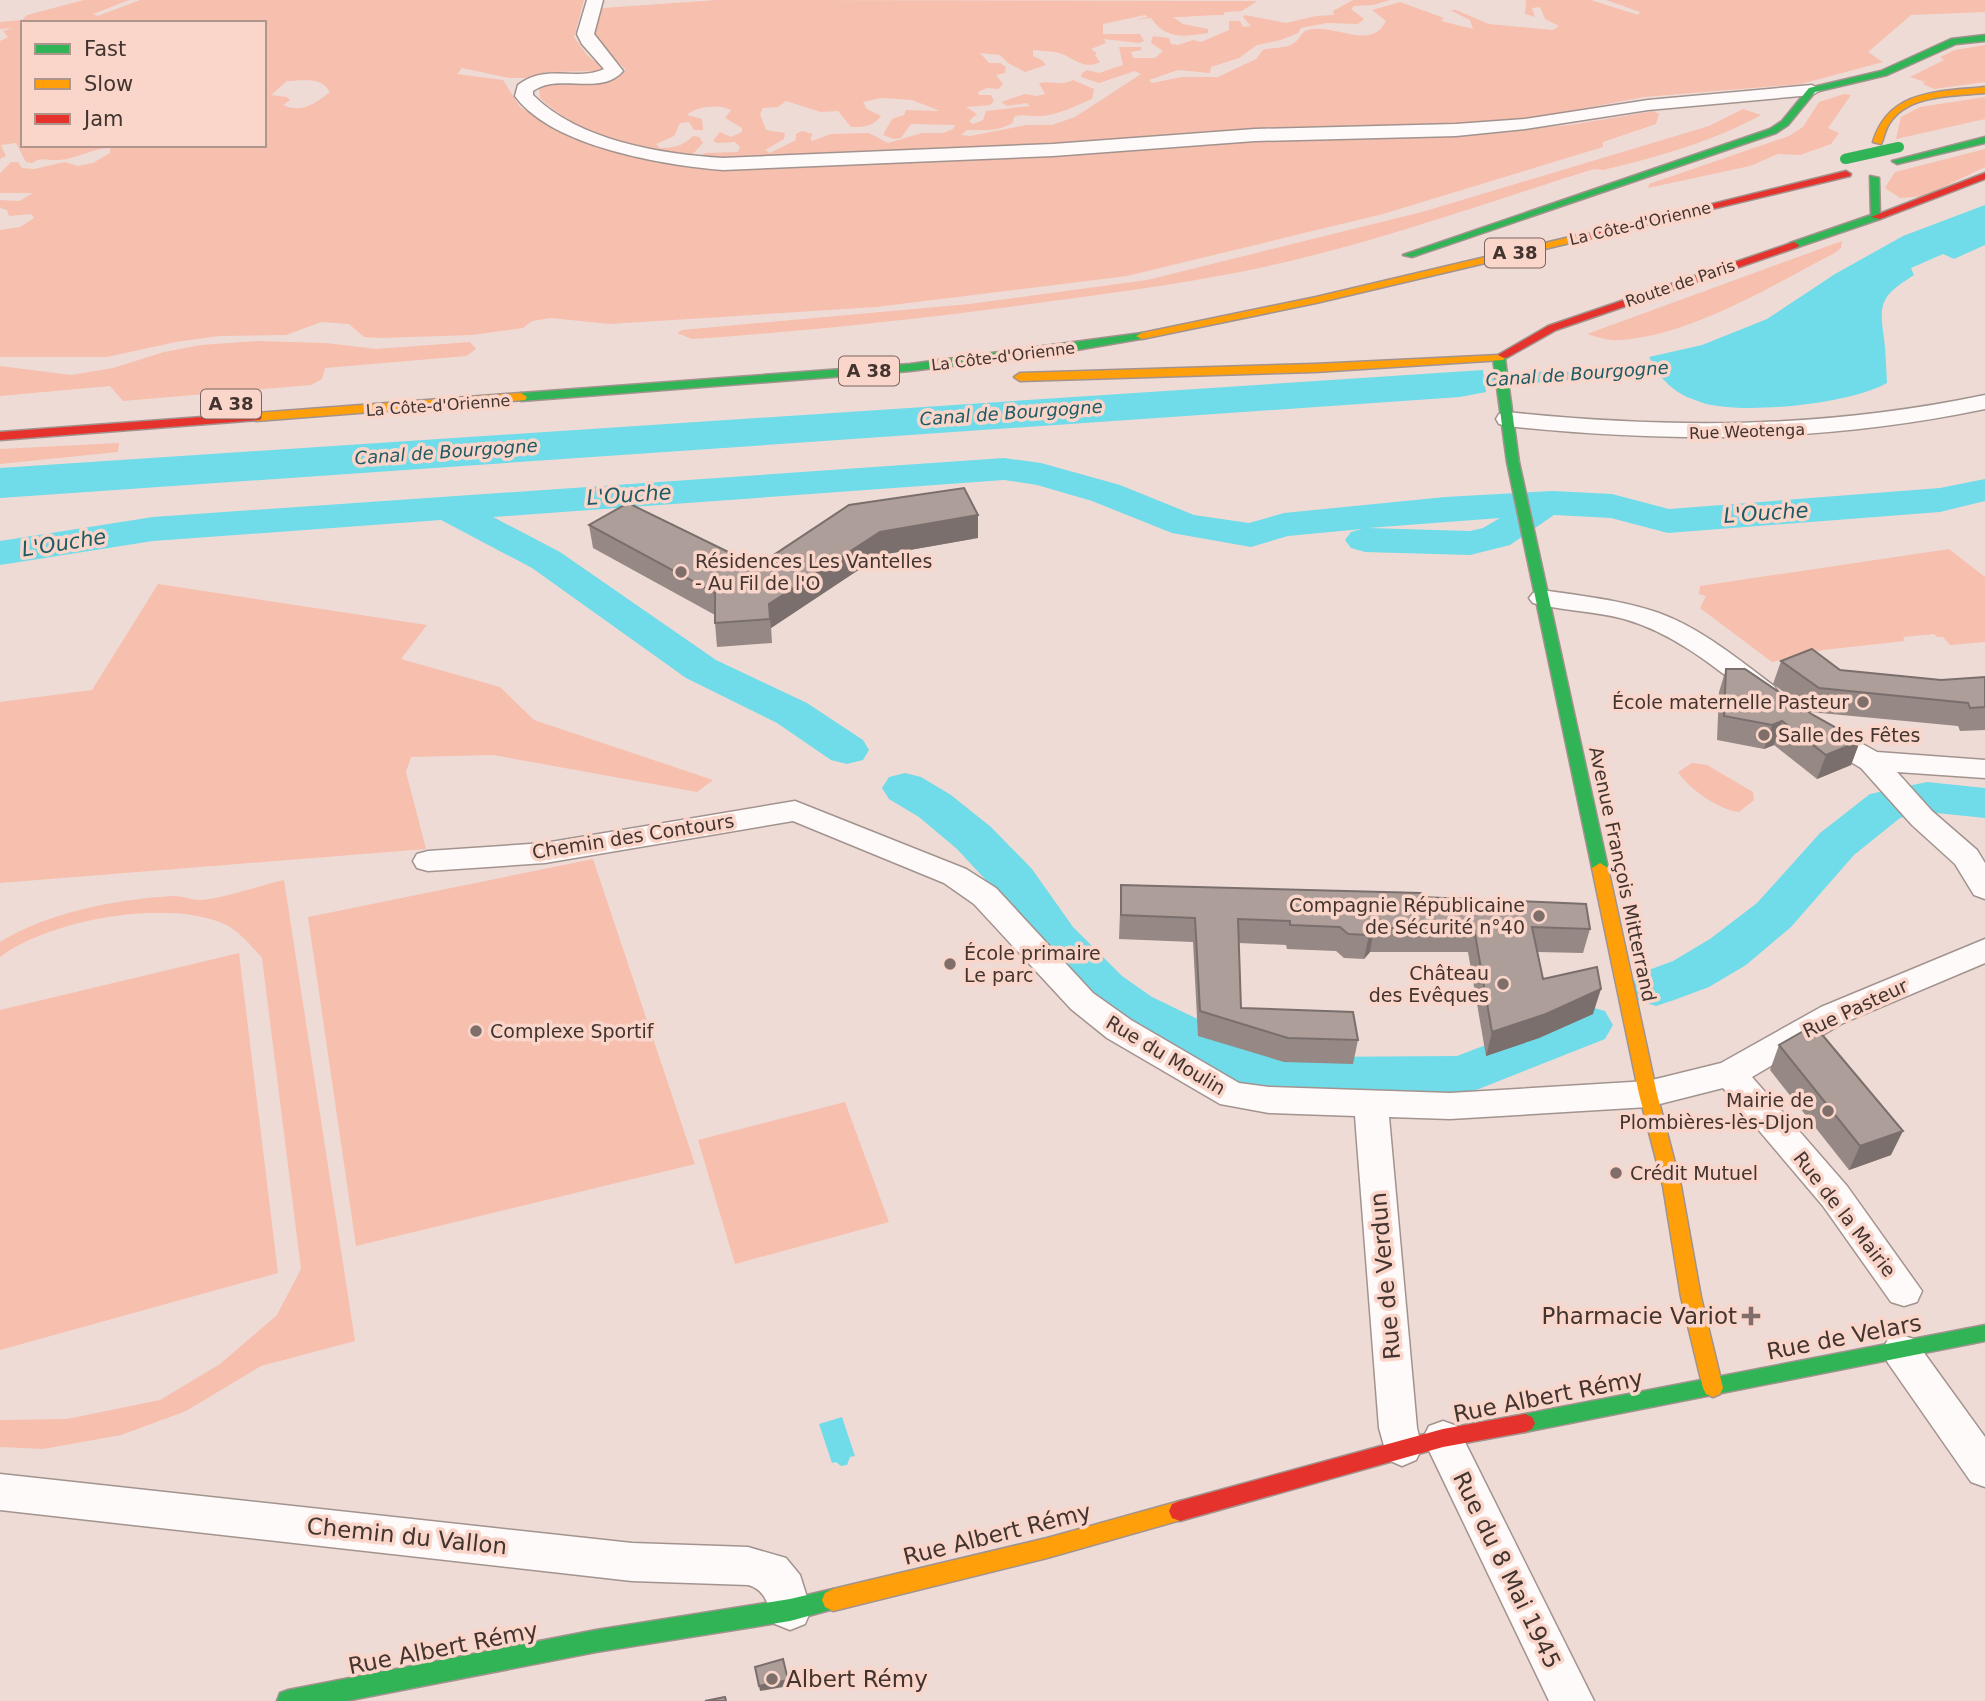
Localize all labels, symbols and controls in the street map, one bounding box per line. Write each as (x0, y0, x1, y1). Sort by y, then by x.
legend (21, 21, 266, 147)
text: Fast (84, 37, 126, 61)
text: Slow (84, 72, 133, 96)
text: Jam (82, 107, 124, 131)
street label: La Côte-d'Orienne (1567, 198, 1713, 249)
road number: A 38 (1485, 239, 1545, 268)
street label: Route de Paris (1623, 256, 1737, 311)
street label: La Côte-d'Orienne (930, 338, 1076, 375)
road number: A 38 (839, 356, 899, 386)
water label: Canal de Bourgogne (1485, 357, 1669, 390)
road number: A 38 (201, 390, 261, 418)
street label: La Côte-d'Orienne (365, 391, 511, 420)
water label: Canal de Bourgogne (919, 396, 1103, 429)
street label: Rue Weotenga (1689, 420, 1805, 443)
water label: Canal de Bourgogne (354, 435, 538, 468)
water label: L'Ouche (586, 480, 672, 510)
water label: L'Ouche (1723, 498, 1809, 528)
water label: L'Ouche (20, 524, 108, 562)
place label: Résidences Les Vantelles - Au Fil de l'O (695, 550, 932, 594)
marker: Résidences Les Vantelles - Au Fil de l'O (673, 564, 689, 580)
place label: École maternelle Pasteur (1612, 691, 1849, 713)
marker: École maternelle Pasteur (1855, 694, 1871, 710)
place label: Salle des Fêtes (1778, 724, 1920, 746)
marker: Salle des Fêtes (1756, 727, 1772, 743)
street label: Avenue François Mitterrand (1585, 744, 1661, 1004)
street label: Chemin des Contours (530, 809, 736, 863)
place label: Compagnie Républicaine de Sécurité n°40 (1289, 894, 1525, 938)
marker: Compagnie Républicaine de Sécurité n°40 (1531, 908, 1547, 924)
place label: École primaire Le parc (964, 942, 1101, 986)
marker: École primaire Le parc (942, 956, 958, 972)
place label: Château des Evêques (1369, 962, 1489, 1006)
street label: Rue Pasteur (1799, 974, 1911, 1042)
marker: Château des Evêques (1495, 976, 1511, 992)
street label: Rue du Moulin (1103, 1011, 1229, 1099)
place label: Complexe Sportif (490, 1020, 655, 1042)
marker: Complexe Sportif (468, 1023, 484, 1039)
place label: Mairie de Plombières-lès-DIjon (1619, 1089, 1814, 1133)
marker: Mairie de Plombières-lès-DIjon (1820, 1103, 1836, 1119)
street label: Rue de la Mairie (1789, 1147, 1901, 1281)
place label: Crédit Mutuel (1630, 1162, 1758, 1184)
marker: Crédit Mutuel (1608, 1165, 1624, 1181)
street label: Rue de Verdun (1365, 1191, 1405, 1361)
place label: Pharmacie Variot (1541, 1303, 1737, 1329)
marker: Pharmacie Variot (1743, 1308, 1759, 1324)
street label: Rue de Velars (1764, 1309, 1924, 1365)
street label: Rue Albert Rémy (1451, 1365, 1645, 1427)
street label: Rue du 8 Mai 1945 (1448, 1467, 1566, 1673)
street label: Rue Albert Rémy (900, 1498, 1094, 1570)
street label: Chemin du Vallon (305, 1513, 509, 1559)
street label: Rue Albert Rémy (346, 1617, 540, 1679)
place label: Albert Rémy (786, 1666, 928, 1692)
marker: Albert Rémy (764, 1671, 780, 1687)

